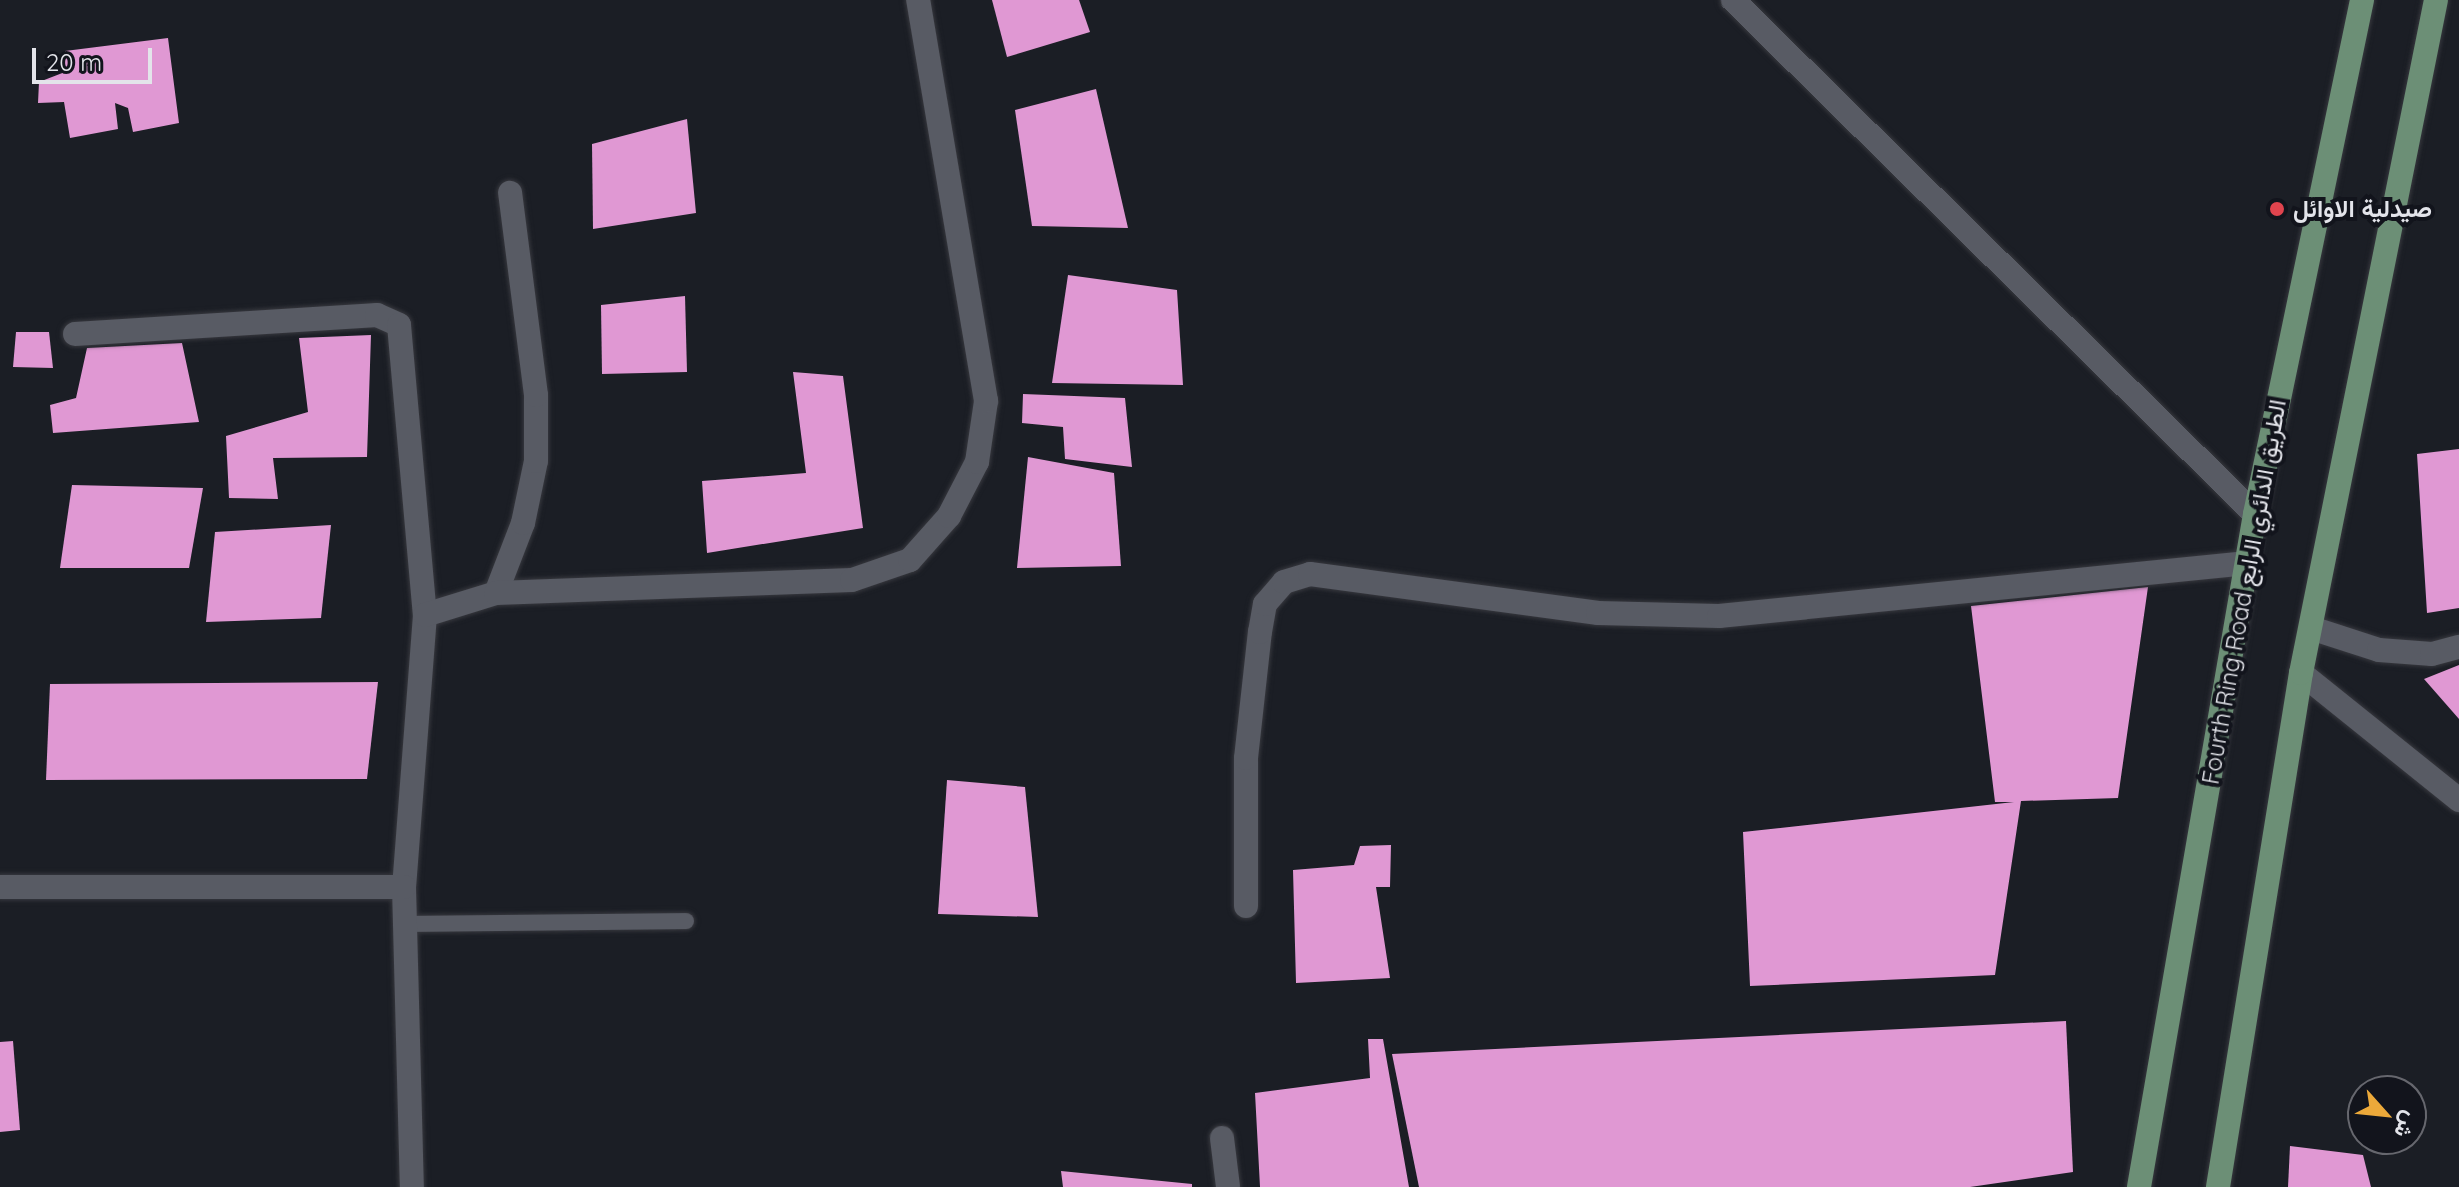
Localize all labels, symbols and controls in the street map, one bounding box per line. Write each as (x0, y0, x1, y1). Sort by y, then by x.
scale bar (36, 32, 156, 82)
text: 20 m (46, 47, 102, 77)
place label: صيدلية الاوائل (2293, 195, 2432, 223)
marker: صيدلية الاوائل (2268, 200, 2286, 218)
street label: Fourth Ring Road الطريق الدائري الرابع (2196, 397, 2292, 787)
north arrow (2347, 1075, 2427, 1155)
text: ش (2388, 1107, 2425, 1143)

